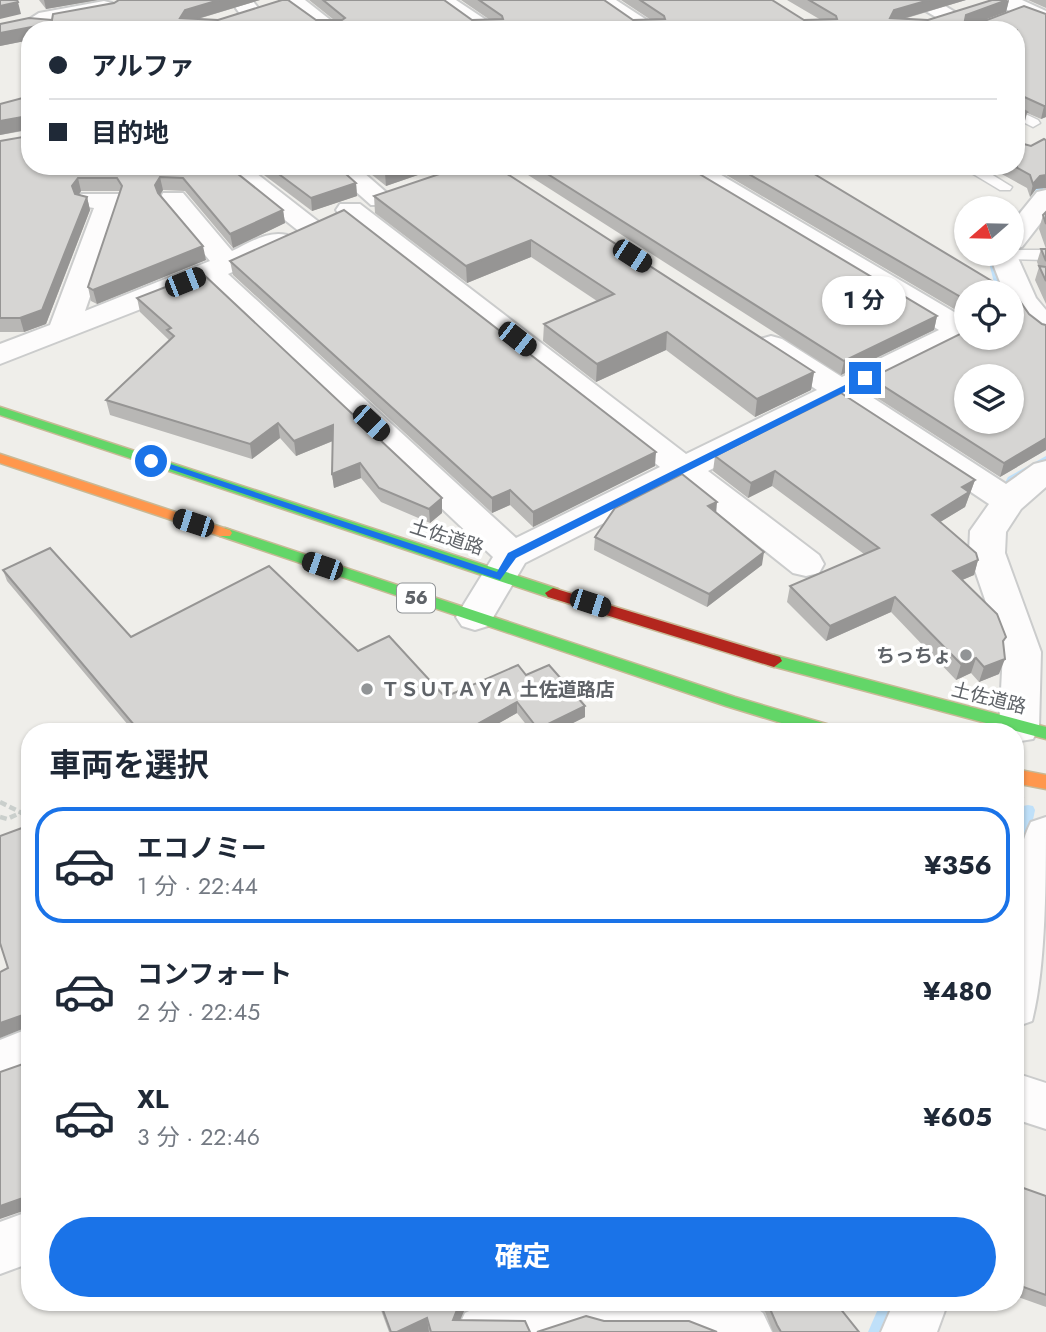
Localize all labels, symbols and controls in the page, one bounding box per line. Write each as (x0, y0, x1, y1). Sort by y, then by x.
text: アルファ (91, 47, 195, 85)
text: 目的地 (91, 114, 169, 152)
north arrow (954, 196, 1024, 266)
map controls (954, 196, 1024, 434)
car (609, 236, 656, 276)
car (162, 264, 209, 300)
callout: 1 分 (823, 276, 907, 326)
button: locate (954, 280, 1024, 350)
text: 1 分 (843, 283, 885, 317)
car (494, 318, 541, 360)
route end (849, 362, 881, 394)
button: layers (954, 364, 1024, 434)
car (349, 401, 394, 445)
route start (135, 445, 167, 477)
car (170, 507, 217, 539)
street label: 土佐道路 (407, 512, 487, 562)
car (299, 549, 346, 583)
road number: 56 (397, 584, 435, 612)
car (567, 587, 614, 619)
place label: ちっちょ (876, 642, 952, 669)
marker: ちっちょ (958, 647, 974, 663)
place label: ＴＳＵＴＡＹＡ 土佐道路店 (381, 676, 615, 703)
street label: 土佐道路 (949, 676, 1029, 720)
marker: ＴＳＵＴＡＹＡ 土佐道路店 (359, 681, 375, 697)
text: 車両を選択 (49, 742, 209, 788)
text: エコノミー (137, 829, 267, 867)
icon: car (53, 834, 116, 897)
text: ¥356 (924, 846, 992, 884)
text: 1 分 · 22:44 (137, 869, 258, 903)
text: コンフォート (137, 955, 292, 993)
icon: car (53, 960, 116, 1023)
text: ¥480 (923, 972, 992, 1010)
text: 2 分 · 22:45 (137, 995, 260, 1029)
text: XL (137, 1080, 169, 1118)
icon: car (53, 1086, 116, 1149)
text: ¥605 (923, 1098, 992, 1136)
text: 3 分 · 22:46 (137, 1120, 260, 1154)
button: 確定 (49, 1217, 996, 1297)

